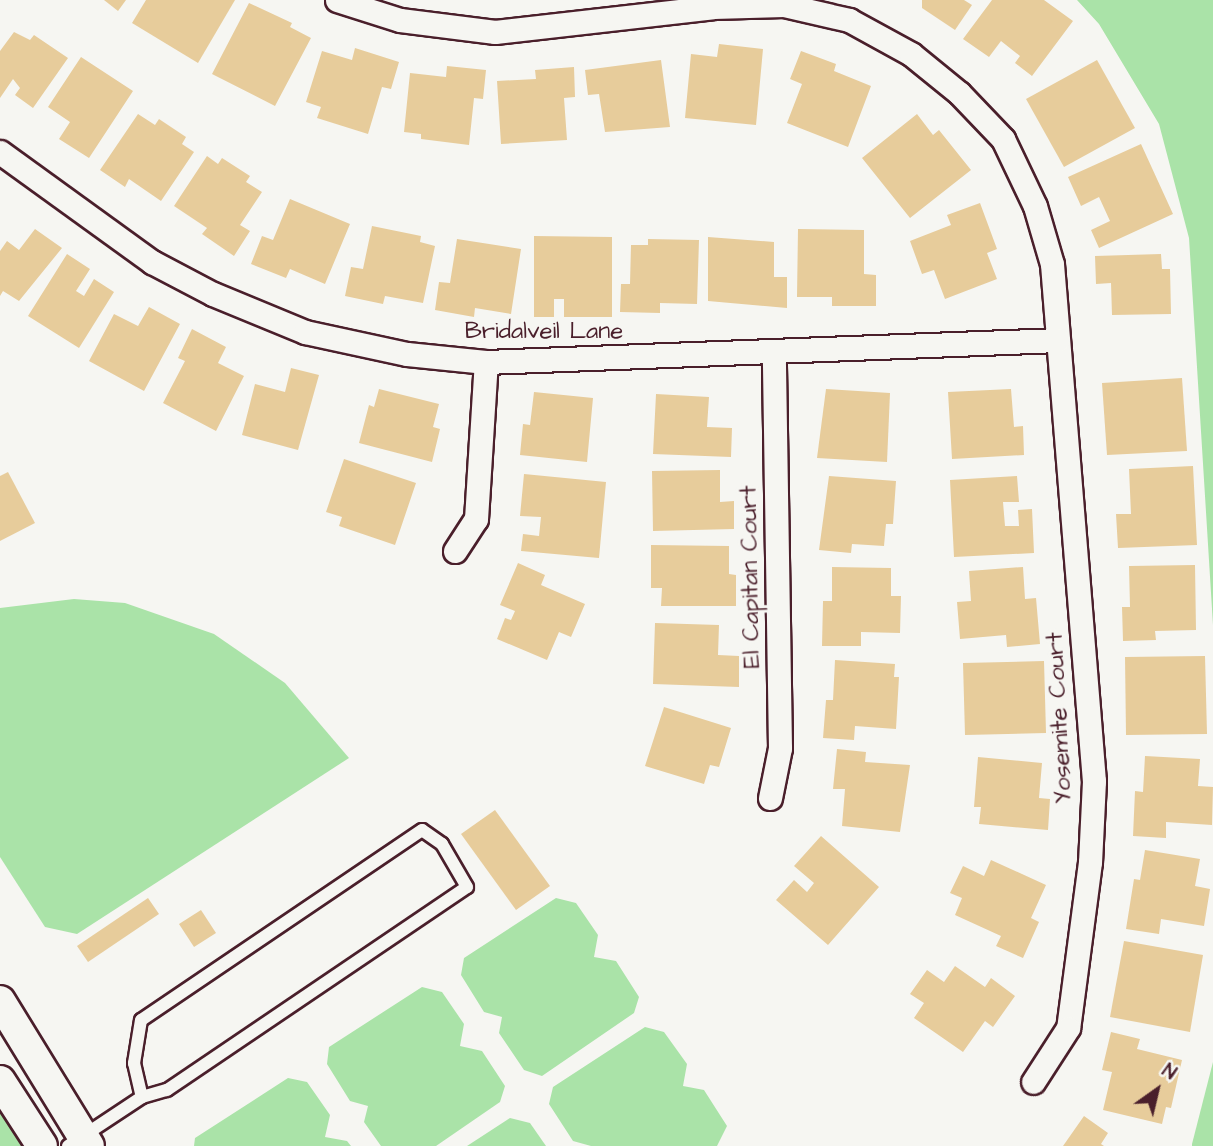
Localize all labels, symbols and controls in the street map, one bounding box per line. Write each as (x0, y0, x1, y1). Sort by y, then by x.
street label: Bridalveil Lane (465, 318, 623, 346)
street label: El Capitan Court (735, 485, 767, 669)
street label: Yosemite Court (1041, 632, 1079, 804)
north arrow (1122, 1055, 1192, 1125)
text: N (1157, 1058, 1182, 1087)

